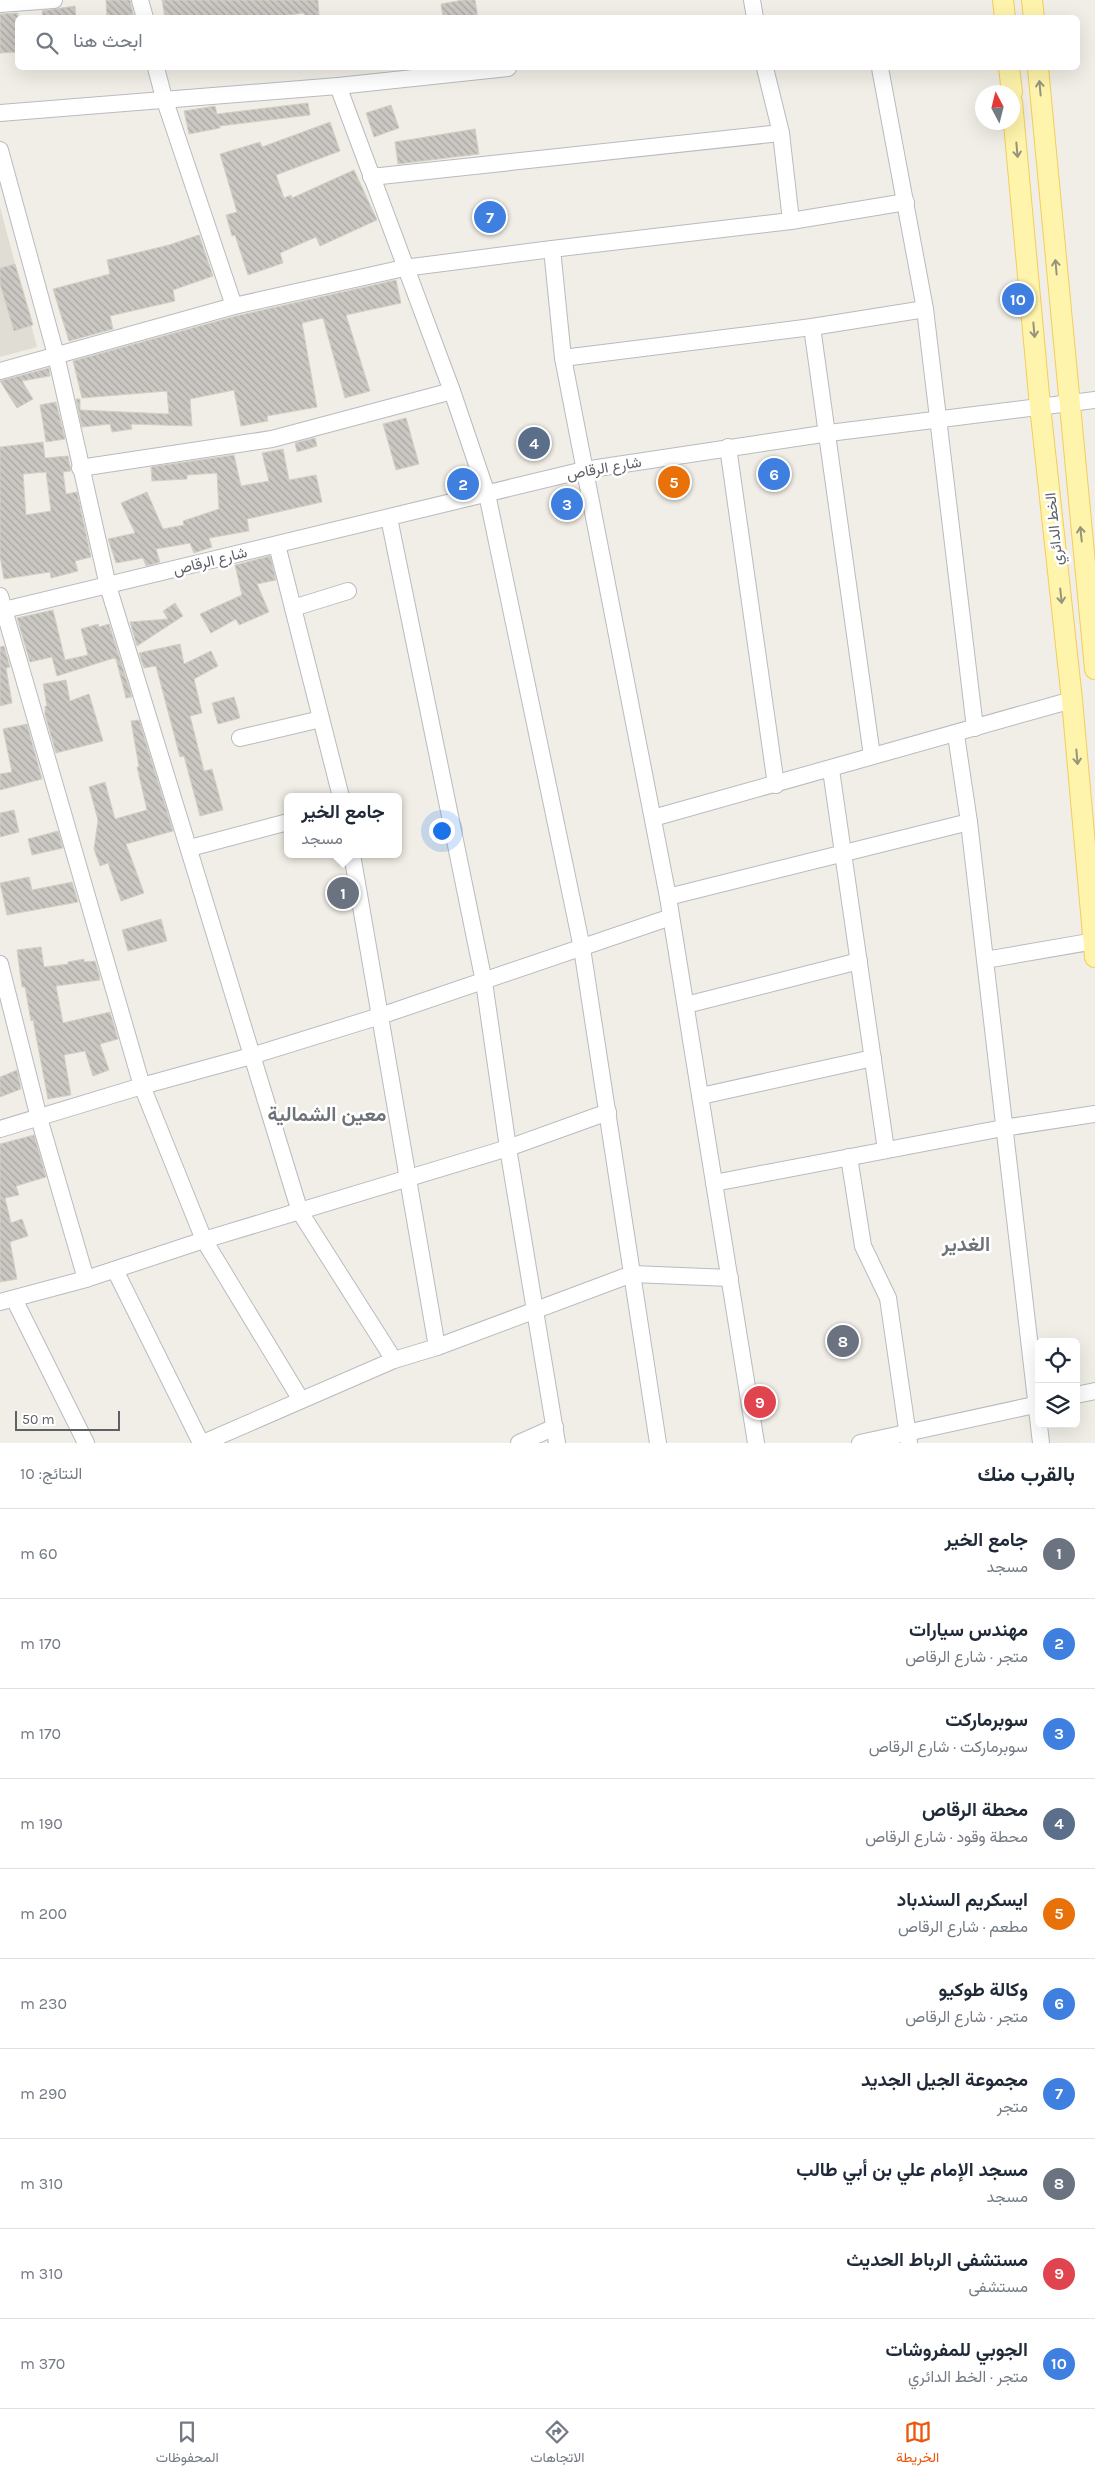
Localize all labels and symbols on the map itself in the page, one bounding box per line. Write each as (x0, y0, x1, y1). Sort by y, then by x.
one-way arrow (1036, 80, 1045, 96)
north arrow (975, 85, 1020, 130)
one-way arrow (1012, 142, 1022, 158)
pin: 7 (474, 198, 506, 236)
one-way arrow (1052, 260, 1061, 276)
pin: 10 (1002, 280, 1034, 318)
one-way arrow (1029, 321, 1038, 337)
pin: 4 (518, 424, 550, 462)
street label: شارع الرقاص (565, 453, 643, 485)
pin: 6 (758, 455, 790, 493)
pin: 5 (658, 463, 690, 501)
pin: 2 (447, 465, 479, 503)
pin: 3 (551, 485, 583, 523)
street label: الخط الدائري (1041, 491, 1071, 566)
one-way arrow (1077, 526, 1086, 542)
street label: شارع الرقاص (171, 543, 250, 581)
one-way arrow (1056, 587, 1066, 603)
one-way arrow (1072, 749, 1082, 765)
your location (429, 818, 455, 844)
pin: 1 (327, 874, 359, 912)
district label: معين الشمالية (268, 1103, 387, 1126)
district label: الغدير (941, 1233, 990, 1257)
pin: 8 (827, 1322, 859, 1360)
pin: 9 (744, 1383, 776, 1421)
scale bar (15, 1408, 120, 1431)

